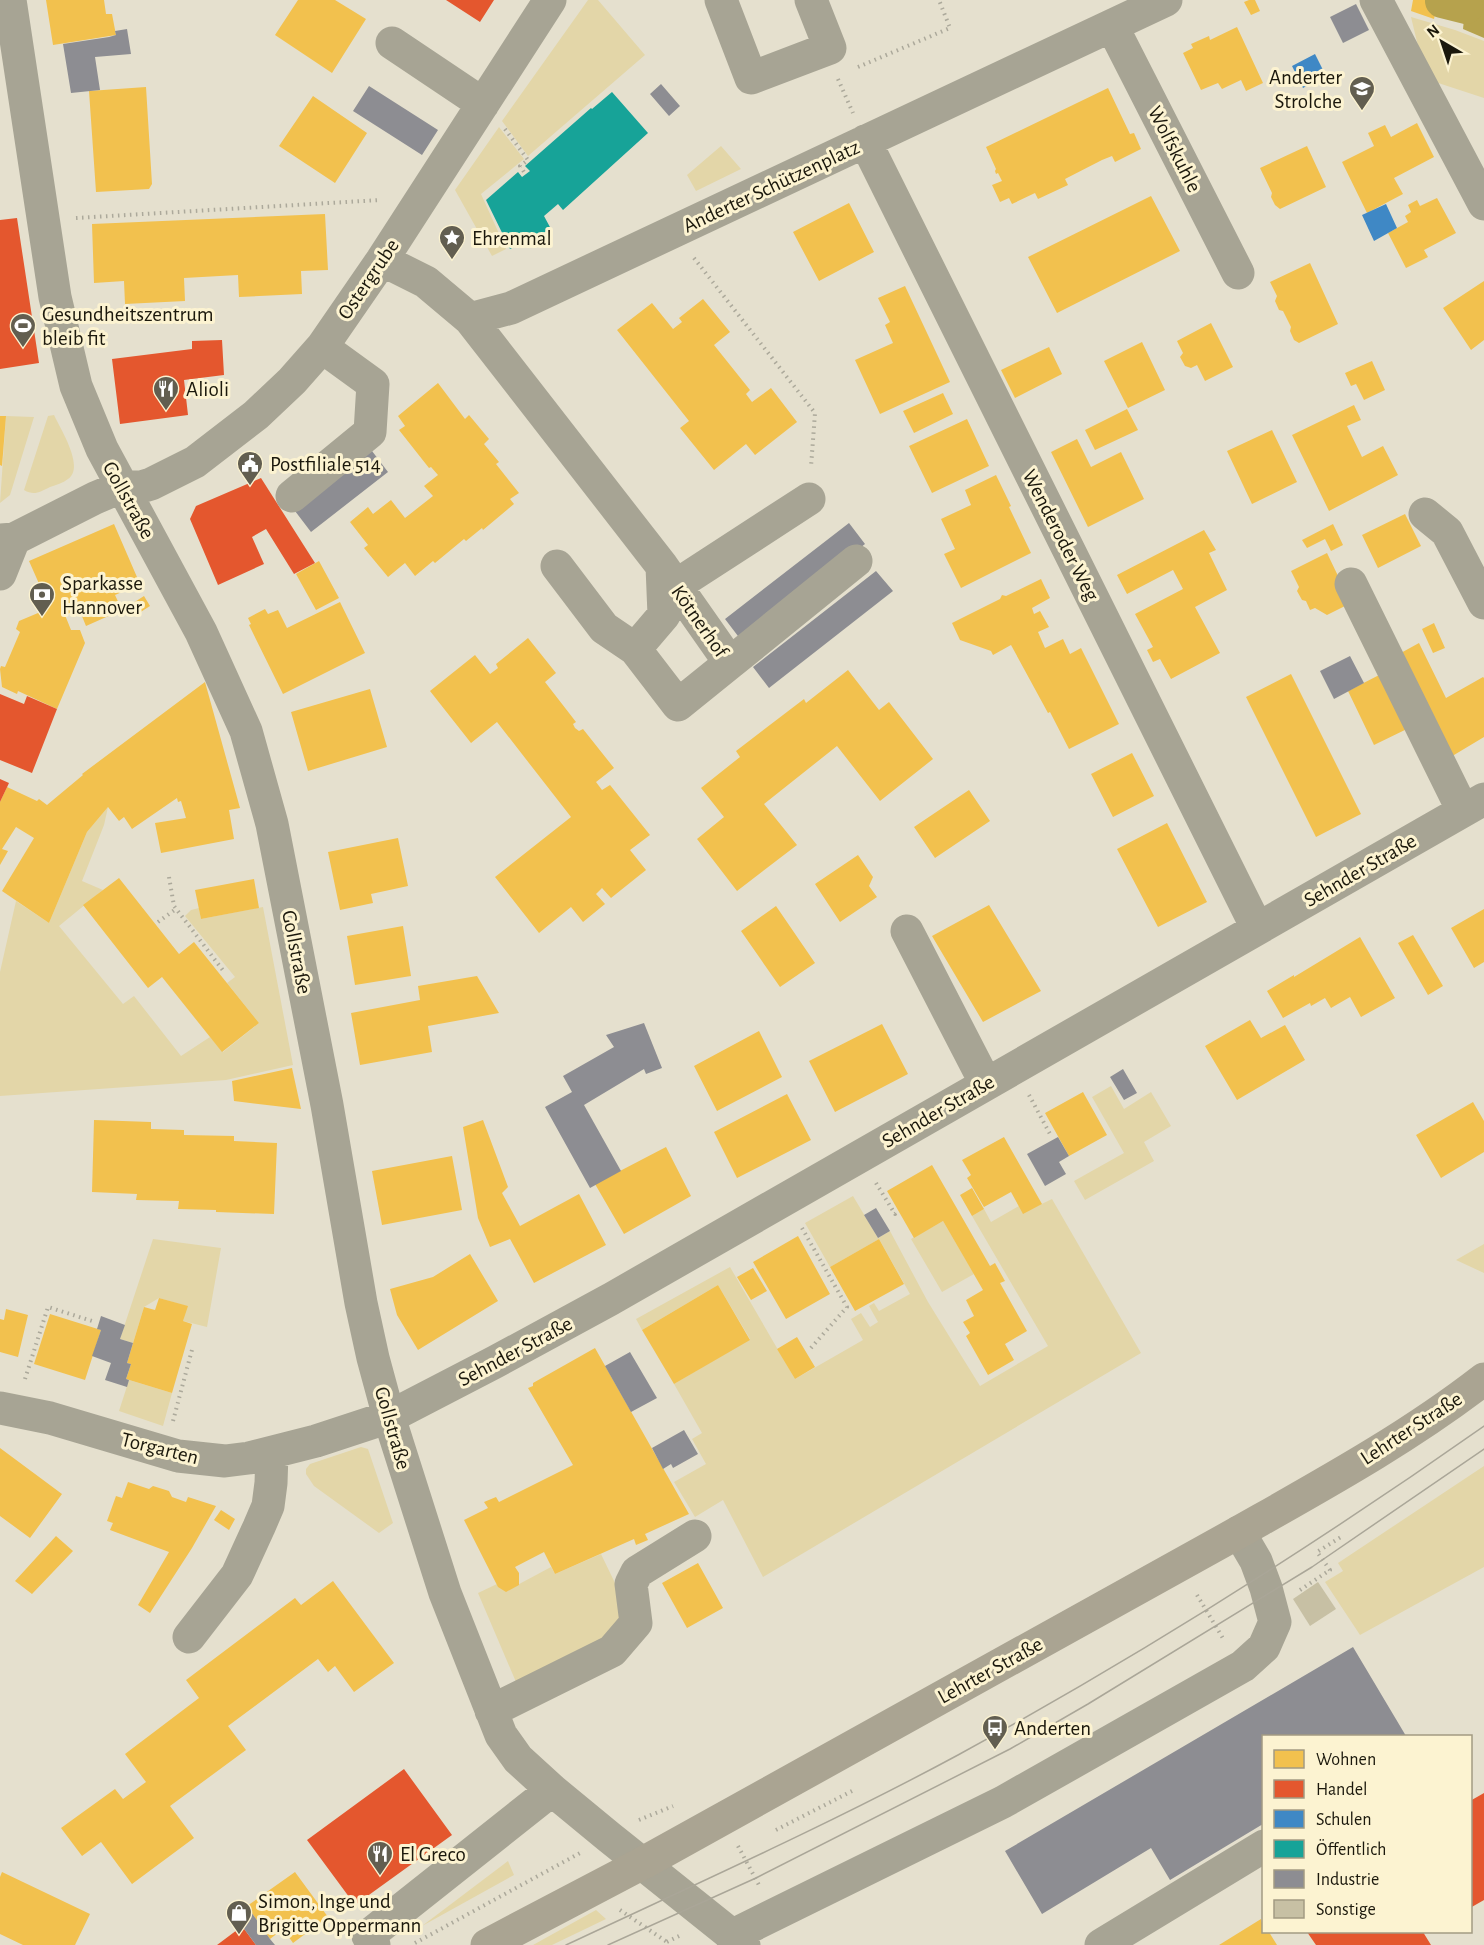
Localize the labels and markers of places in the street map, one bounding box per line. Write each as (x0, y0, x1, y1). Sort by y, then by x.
place label: Anderter Strolche (1269, 67, 1342, 112)
school or university icon: Anderter Strolche (1347, 74, 1377, 112)
place icon: Ehrenmal (437, 223, 467, 261)
place label: Ehrenmal (472, 228, 552, 249)
place label: Gesundheitszentrum bleib fit (42, 304, 214, 349)
sports icon: Gesundheitszentrum bleib fit (8, 311, 38, 349)
restaurant icon: Alioli (151, 374, 181, 412)
place label: Alioli (186, 379, 229, 400)
public building icon: Postfiliale 514 (235, 449, 265, 487)
place label: Postfiliale 514 (270, 454, 381, 475)
place label: Sparkasse Hannover (62, 573, 143, 618)
bank icon: Sparkasse Hannover (27, 580, 57, 618)
bus stop icon: Anderten (980, 1713, 1010, 1751)
place label: Anderten (1014, 1718, 1091, 1739)
restaurant icon: El Greco (365, 1839, 395, 1877)
place label: El Greco (400, 1844, 466, 1865)
place label: Simon, Inge und Brigitte Oppermann (258, 1891, 421, 1936)
shop icon: Simon, Inge und Brigitte Oppermann (224, 1898, 254, 1936)

